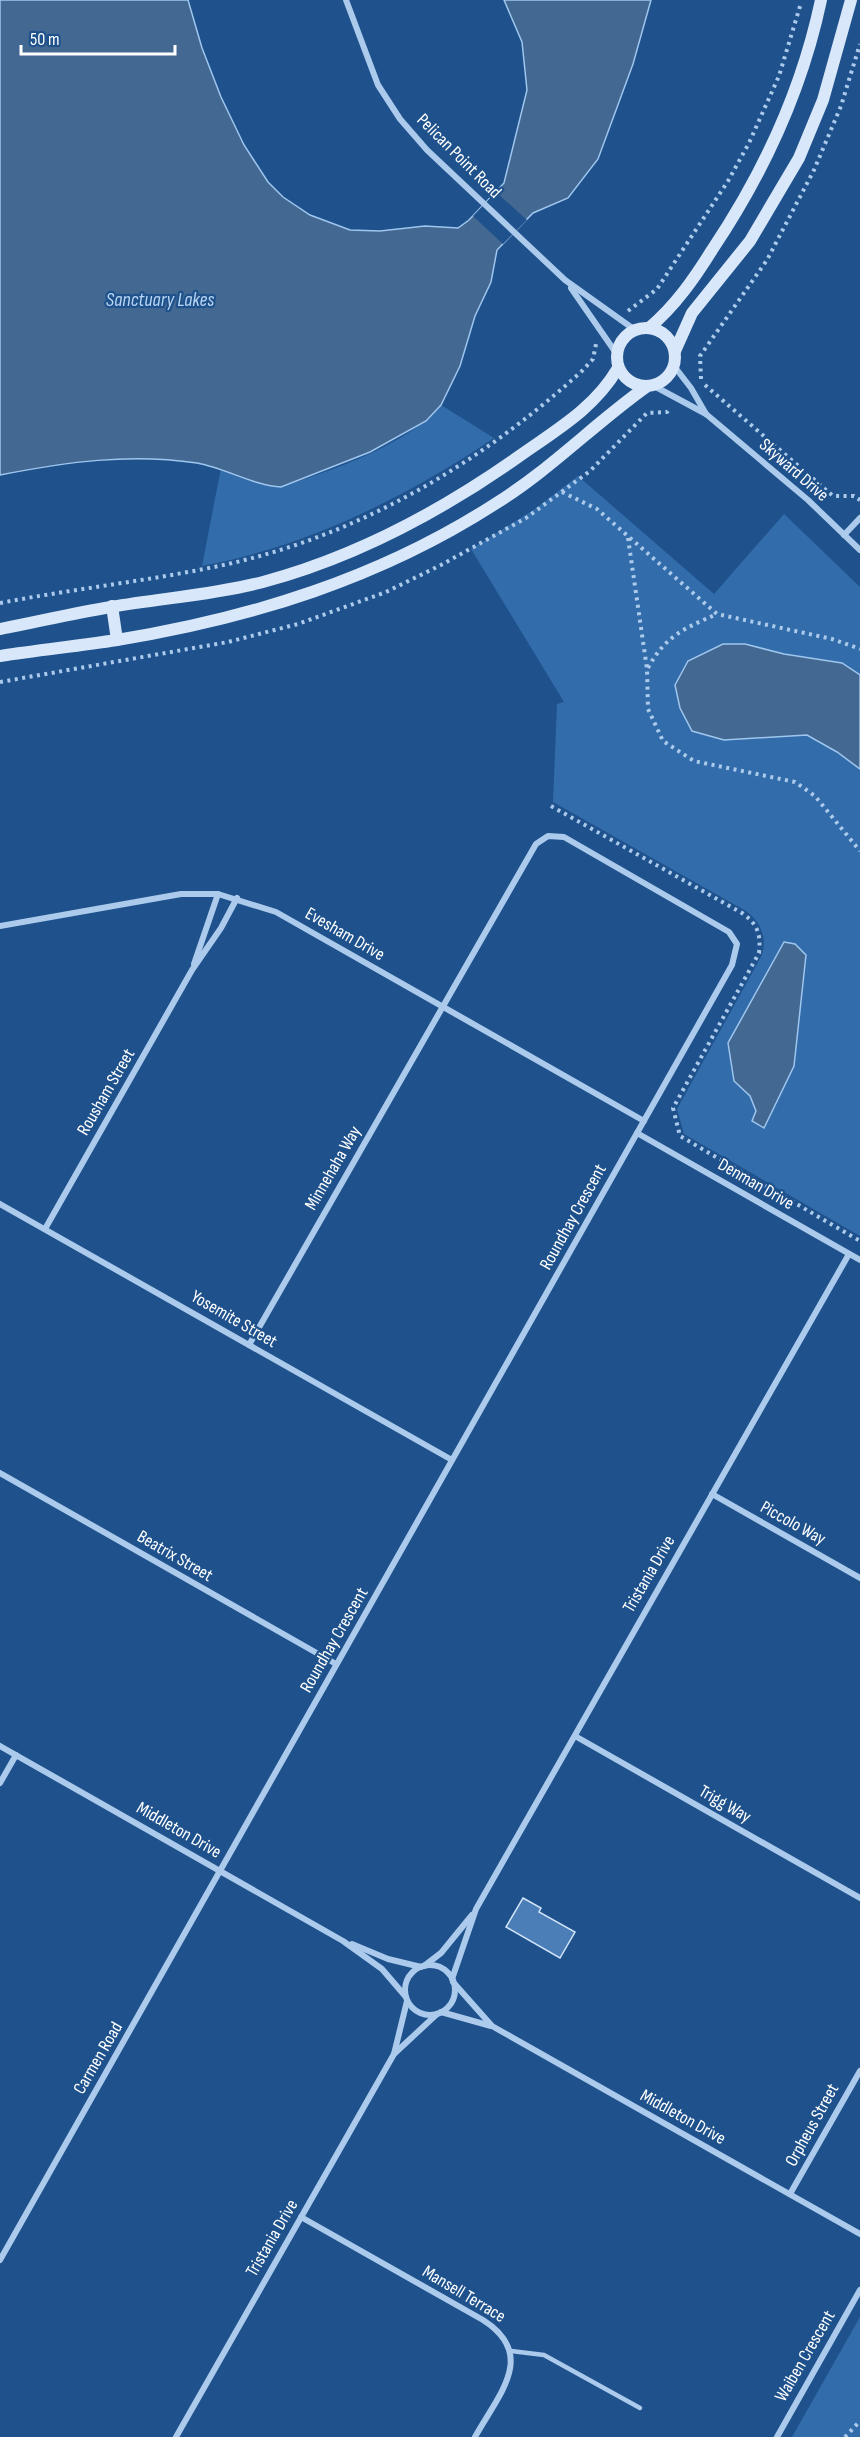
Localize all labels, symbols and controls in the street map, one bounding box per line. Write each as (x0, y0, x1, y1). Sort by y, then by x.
scale bar (21, 18, 176, 56)
text: 50 m (30, 29, 60, 50)
street label: Pelican Point Road (412, 109, 506, 203)
water label: Sanctuary Lakes (106, 288, 214, 312)
street label: Skyward Drive (755, 434, 833, 506)
street label: Evesham Drive (301, 903, 389, 965)
street label: Rousham Street (73, 1044, 139, 1139)
street label: Minnehaha Way (300, 1122, 366, 1214)
street label: Denman Drive (714, 1154, 798, 1214)
street label: Roundhay Crescent (535, 1160, 611, 1273)
street label: Yosemite Street (187, 1286, 281, 1352)
street label: Piccolo Way (757, 1497, 829, 1549)
street label: Beatrix Street (133, 1526, 217, 1586)
street label: Tristania Drive (619, 1532, 679, 1616)
street label: Roundhay Crescent (296, 1583, 373, 1696)
street label: Trigg Way (695, 1781, 755, 1827)
street label: Middleton Drive (133, 1797, 225, 1863)
street label: Carmen Road (69, 2018, 127, 2098)
street label: Orpheus Street (781, 2080, 844, 2170)
street label: Middleton Drive (637, 2085, 729, 2149)
street label: Tristania Drive (242, 2196, 302, 2280)
street label: Mansell Terrace (419, 2261, 509, 2327)
street label: Waiben Crescent (770, 2306, 840, 2405)

